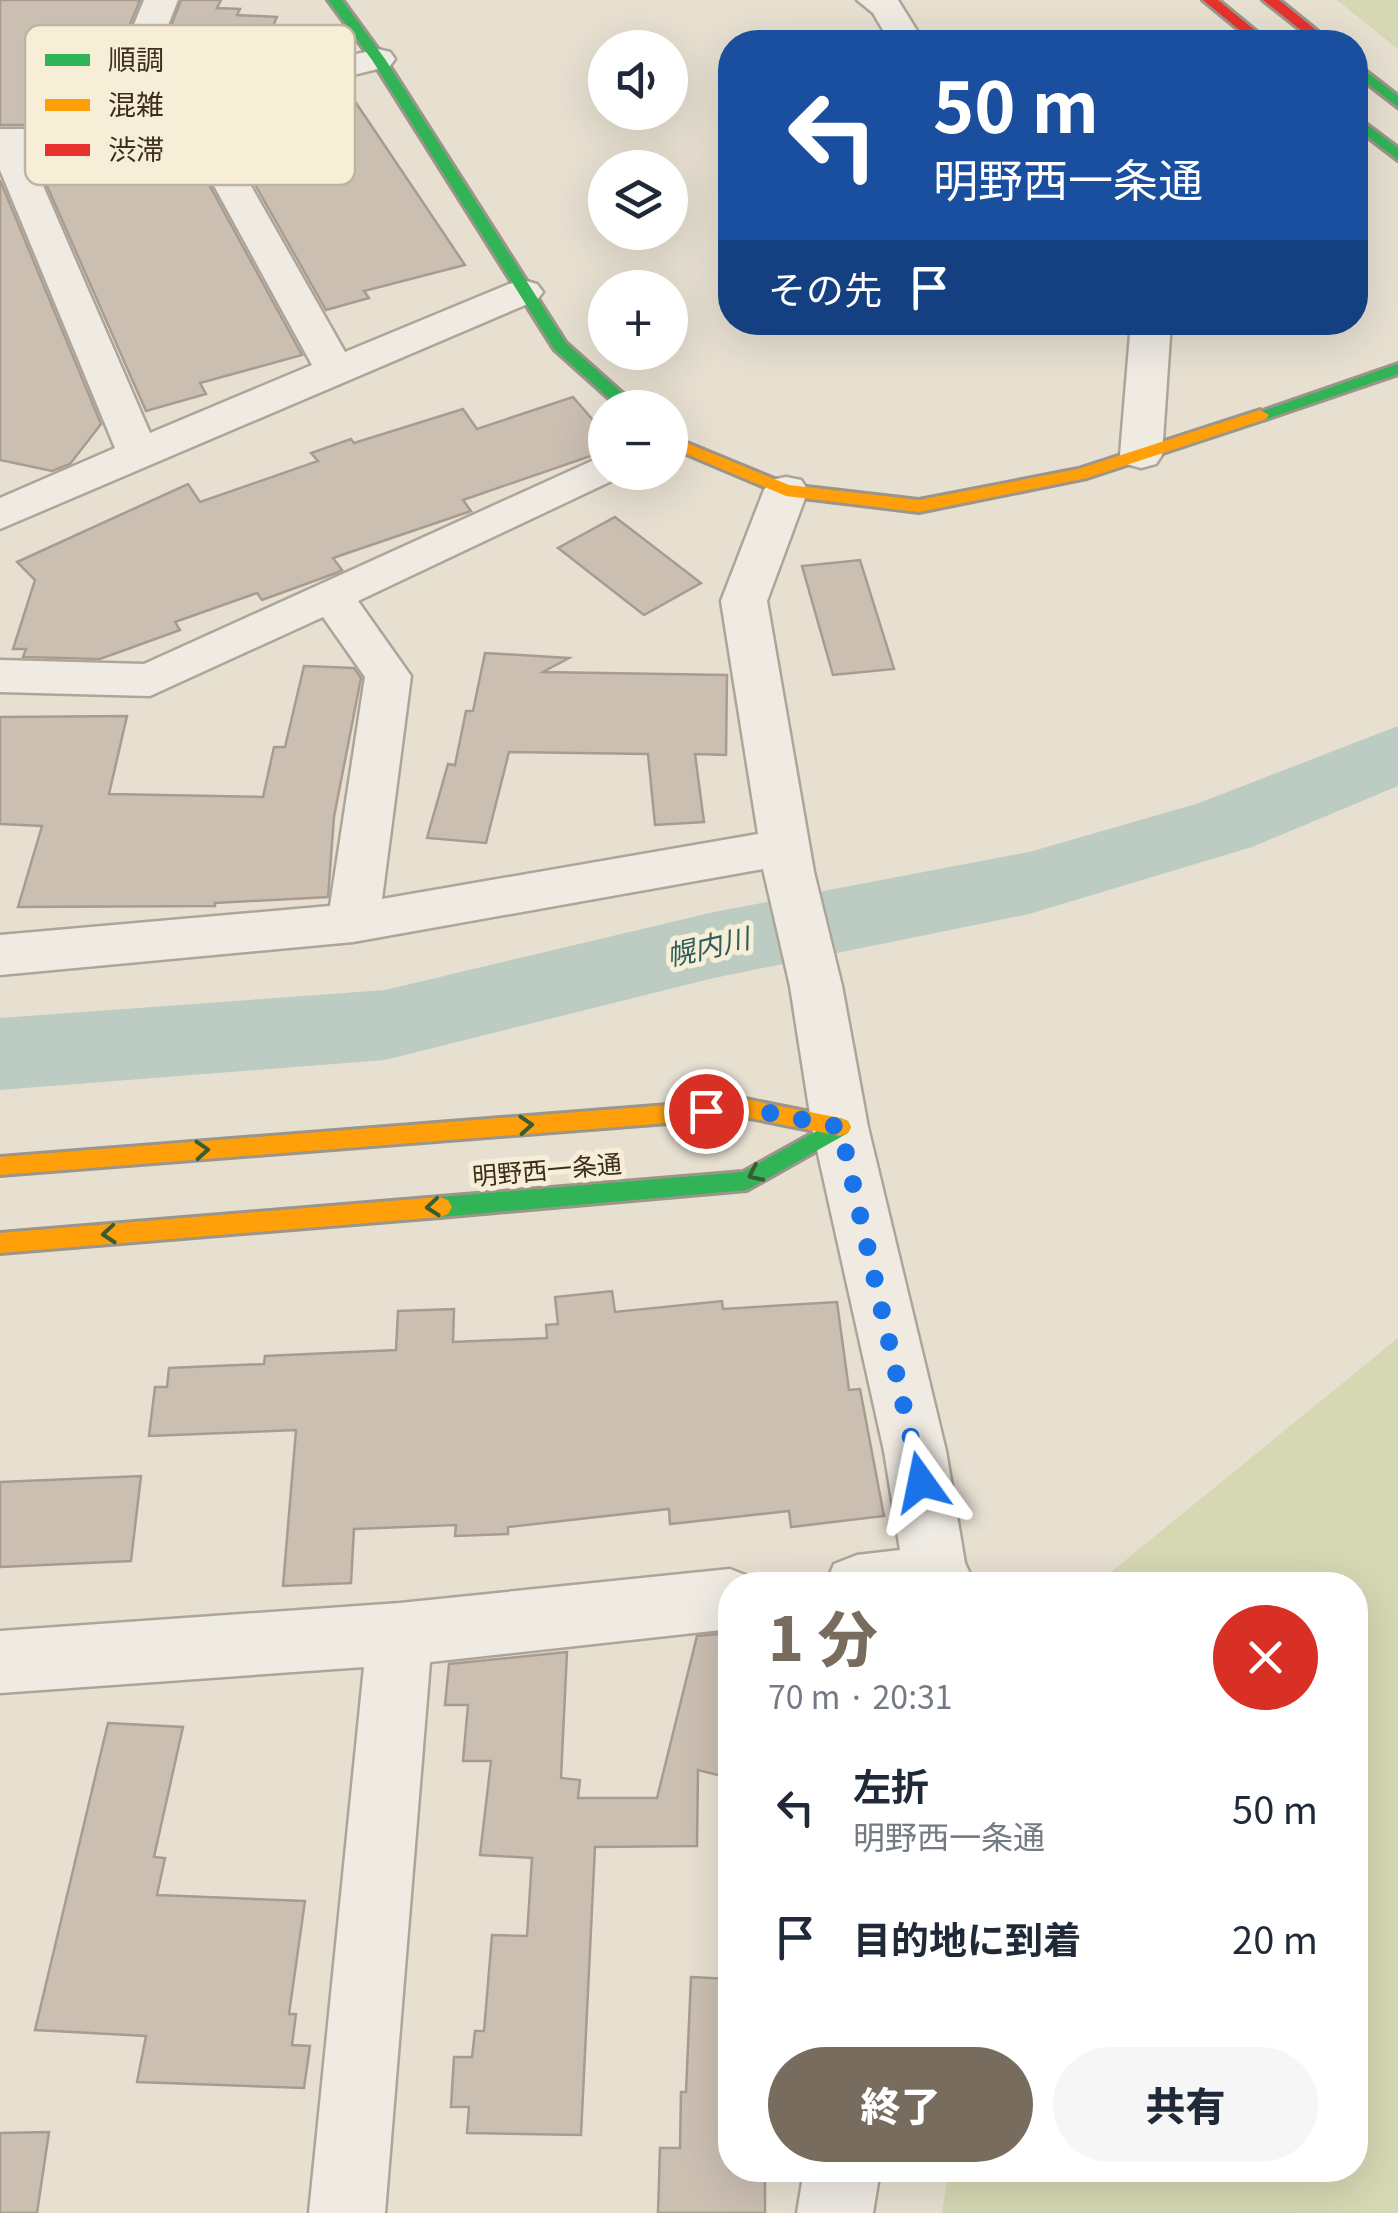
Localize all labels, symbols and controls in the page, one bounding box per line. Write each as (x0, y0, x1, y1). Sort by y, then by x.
legend (25, 25, 355, 185)
map controls (588, 30, 688, 490)
button: sound (588, 30, 688, 130)
text: 順調 (108, 38, 164, 78)
text: 50 m (933, 52, 1099, 153)
icon: left (768, 70, 898, 200)
text: 混雑 (108, 83, 164, 123)
text: 渋滞 (108, 128, 164, 168)
text: 明野西一条通 (933, 145, 1203, 210)
button: layers (588, 150, 688, 250)
text: その先 (768, 260, 882, 315)
icon: arrive (902, 260, 957, 315)
button: + (588, 270, 688, 370)
button: − (588, 390, 688, 490)
water label: 幌内川 (662, 915, 756, 974)
pin (664, 1069, 749, 1154)
icon: arrive (679, 1084, 734, 1139)
one-way arrow (518, 1115, 534, 1136)
one-way arrow (194, 1140, 210, 1162)
street label: 明野西一条通 (471, 1144, 623, 1192)
one-way arrow (748, 1162, 766, 1182)
one-way arrow (425, 1195, 441, 1217)
one-way arrow (101, 1222, 117, 1244)
position arrow (869, 1430, 973, 1534)
text: 1 分 (768, 1591, 878, 1678)
button: close (1213, 1605, 1318, 1710)
text: 70 m · 20:31 (768, 1672, 953, 1718)
text: 左折 (853, 1757, 929, 1812)
icon: left (768, 1780, 823, 1835)
text: 50 m (1232, 1780, 1318, 1835)
text: 明野西一条通 (853, 1812, 1045, 1858)
icon: arrive (768, 1910, 823, 1965)
text: 目的地に到着 (853, 1910, 1081, 1965)
text: 20 m (1232, 1910, 1318, 1965)
button: 終了 (768, 2047, 1033, 2162)
button: 共有 (1053, 2047, 1318, 2162)

